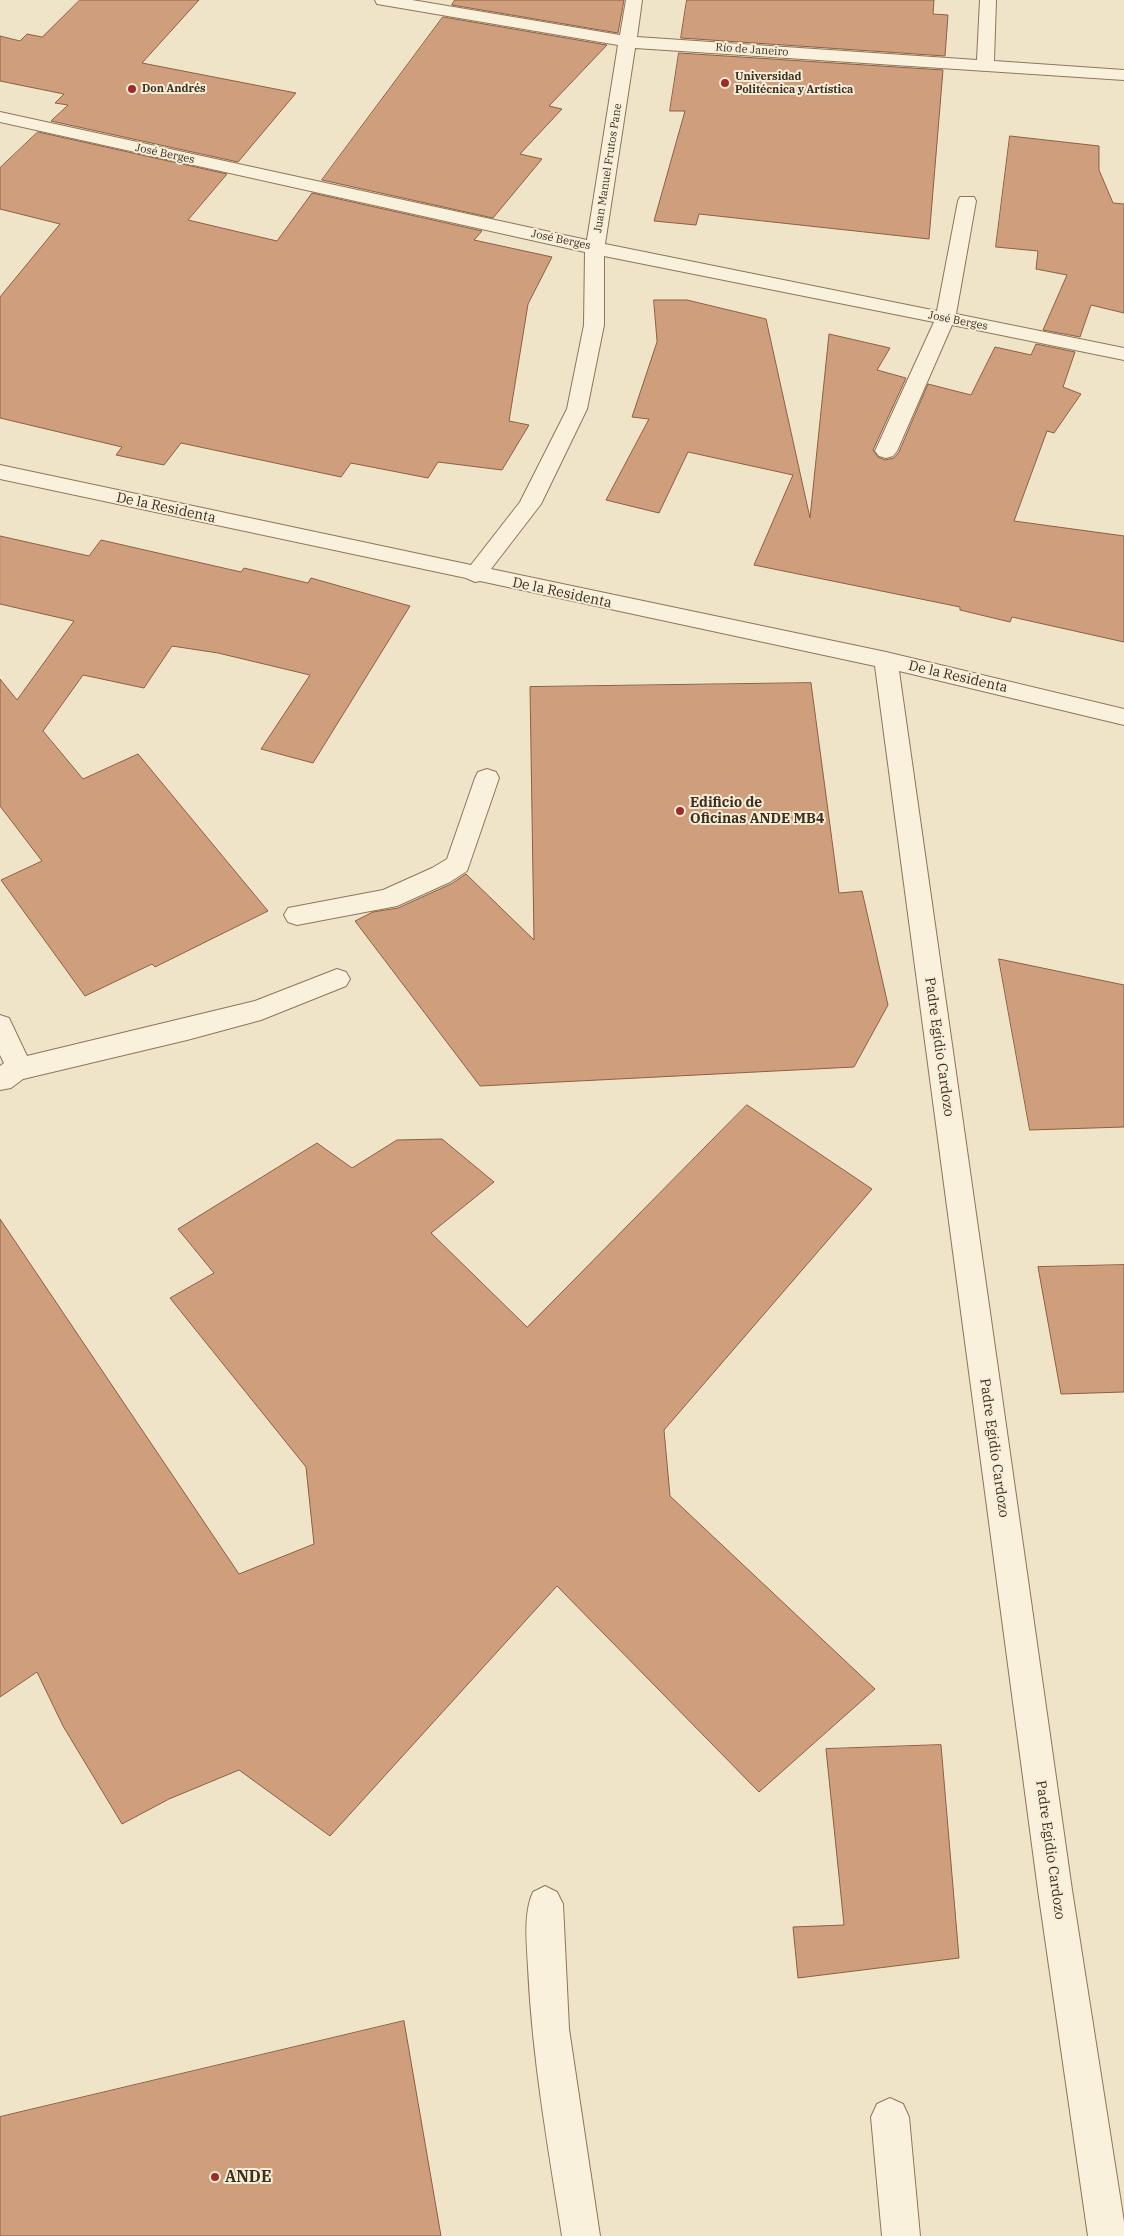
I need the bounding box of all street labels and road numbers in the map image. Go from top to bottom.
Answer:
street label: Río de Janeiro [715,41,789,59]
street label: Juan Manuel Frutos Pane [591,102,625,234]
street label: José Berges [134,141,196,167]
street label: José Berges [530,227,592,253]
street label: José Berges [927,309,989,333]
street label: De la Residenta [115,489,217,527]
street label: De la Residenta [511,574,613,612]
street label: De la Residenta [907,657,1009,697]
street label: Padre Egidio Cardozo [921,976,957,1118]
street label: Padre Egidio Cardozo [976,1377,1012,1519]
street label: Padre Egidio Cardozo [1032,1779,1068,1921]

